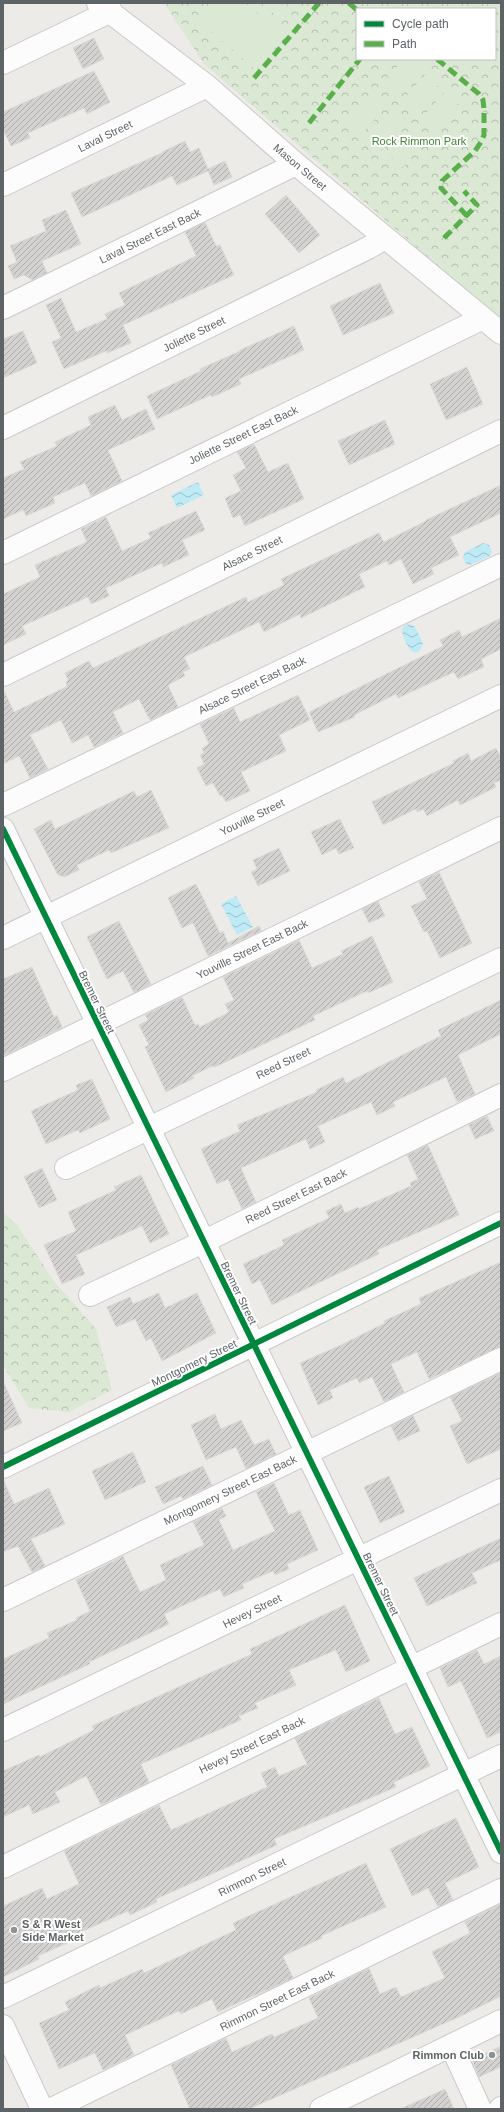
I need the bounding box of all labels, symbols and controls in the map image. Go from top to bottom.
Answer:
legend [356,8,496,60]
text: Cycle path [392,17,449,31]
text: Path [392,37,417,51]
street label: Laval Street [76,118,134,154]
park label: Rock Rimmon Park [372,135,467,147]
street label: Mason Street [271,141,329,193]
street label: Laval Street East Back [97,206,203,266]
street label: Joliette Street [161,314,227,354]
street label: Joliette Street East Back [187,403,300,467]
street label: Alsace Street [220,533,284,573]
street label: Alsace Street East Back [196,654,308,716]
street label: Youville Street [218,796,286,838]
street label: Youville Street East Back [194,917,310,981]
street label: Bremer Street [77,969,117,1035]
street label: Reed Street [254,1045,312,1081]
street label: Reed Street East Back [243,1166,349,1226]
street label: Bremer Street [219,1260,259,1326]
street label: Montgomery Street [149,1337,239,1389]
street label: Montgomery Street East Back [162,1452,299,1527]
street label: Bremer Street [361,1551,401,1617]
street label: Hevey Street [221,1592,283,1630]
street label: Hevey Street East Back [197,1714,307,1776]
street label: Rimmon Street [216,1856,288,1898]
place label: S & R West Side Market [22,1918,84,1943]
marker: S & R West Side Market [9,1925,19,1935]
street label: Rimmon Street East Back [218,1967,337,2033]
place label: Rimmon Club [413,2049,484,2061]
marker: Rimmon Club [487,2050,497,2060]

